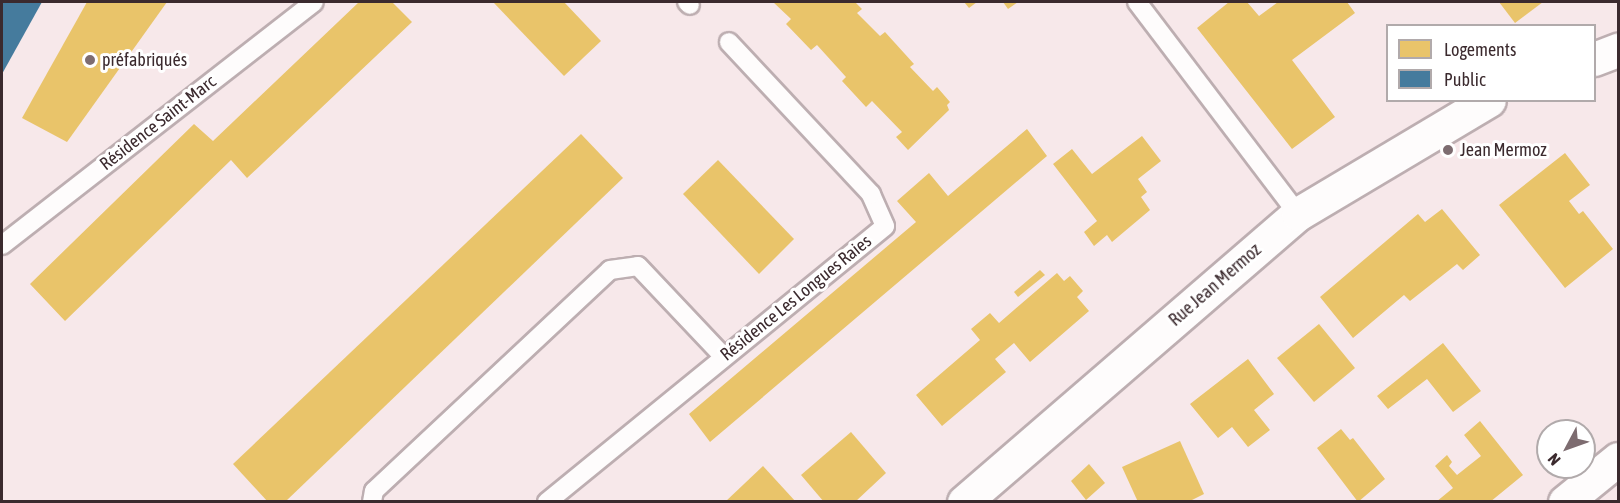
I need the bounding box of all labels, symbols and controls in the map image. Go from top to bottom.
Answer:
legend [1386,24,1596,102]
text: Logements [1444,39,1516,60]
place label: préfabriqués [102,49,187,71]
marker: préfabriqués [83,53,97,67]
text: Public [1444,69,1486,90]
street label: Résidence Saint-Marc [96,71,220,175]
place label: Jean Mermoz [1460,139,1547,161]
marker: Jean Mermoz [1441,143,1455,157]
street label: Résidence Les Longues Raies [716,230,876,366]
street label: Rue Jean Mermoz [1164,239,1266,331]
north arrow [1536,419,1596,479]
text: N [1544,450,1564,469]

